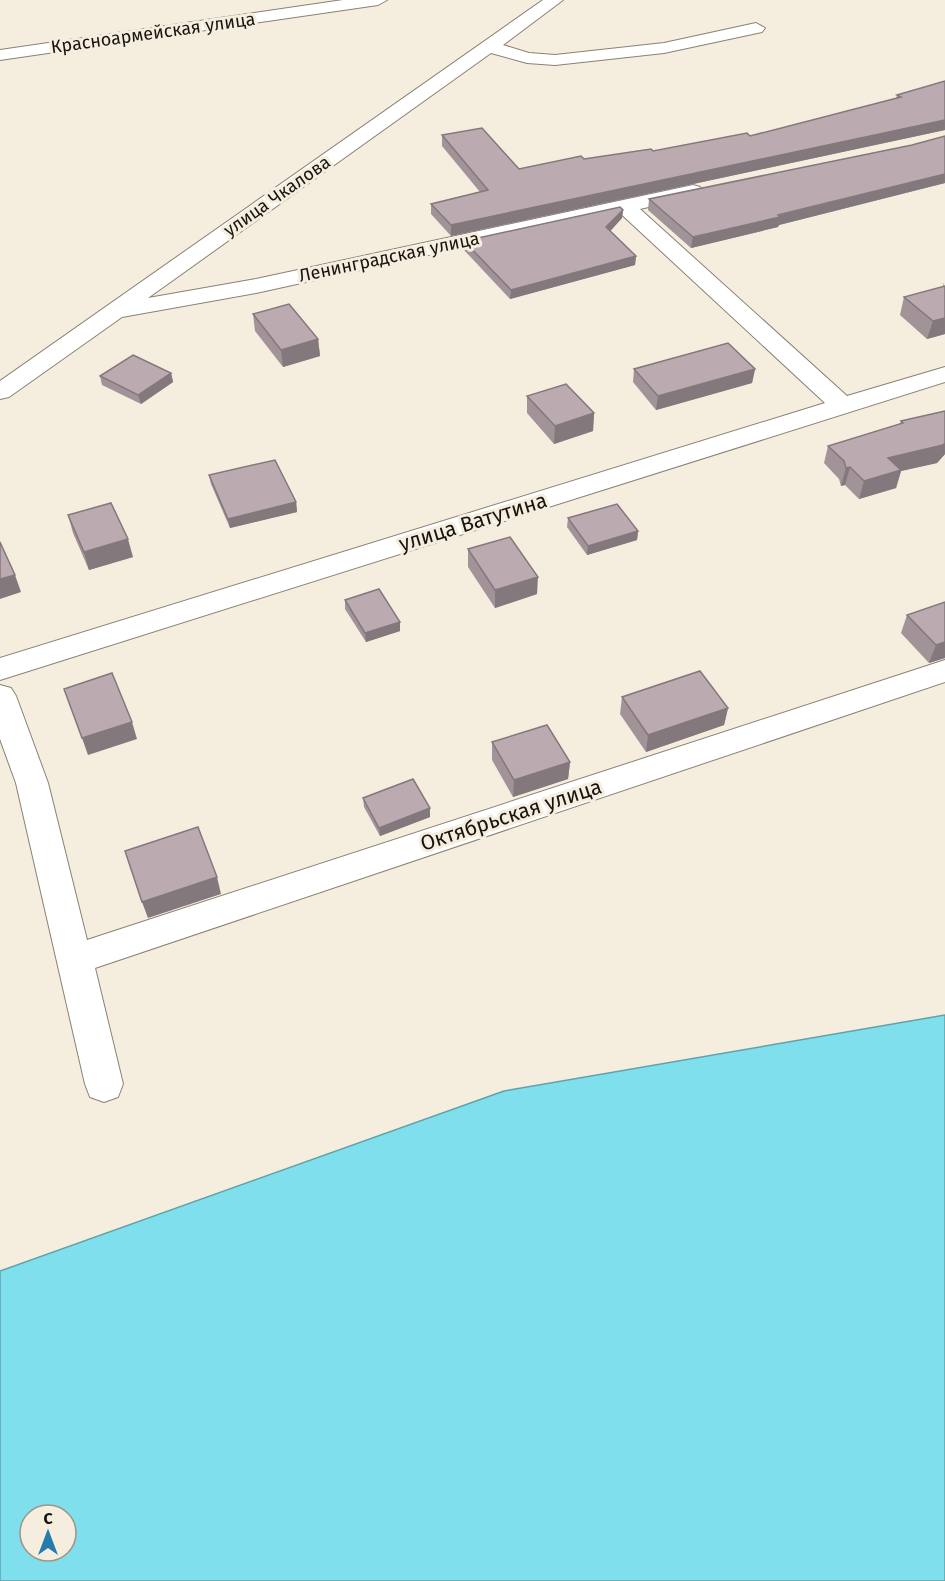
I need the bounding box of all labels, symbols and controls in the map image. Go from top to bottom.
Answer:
street label: Красноармейская улица [49,8,257,58]
street label: улица Чкалова [219,151,335,241]
street label: Ленинградская улица [297,227,481,287]
street label: улица Ватутина [396,487,550,557]
street label: Октябрьская улица [417,773,605,857]
north arrow [18,1503,78,1563]
text: С [43,1509,53,1528]

